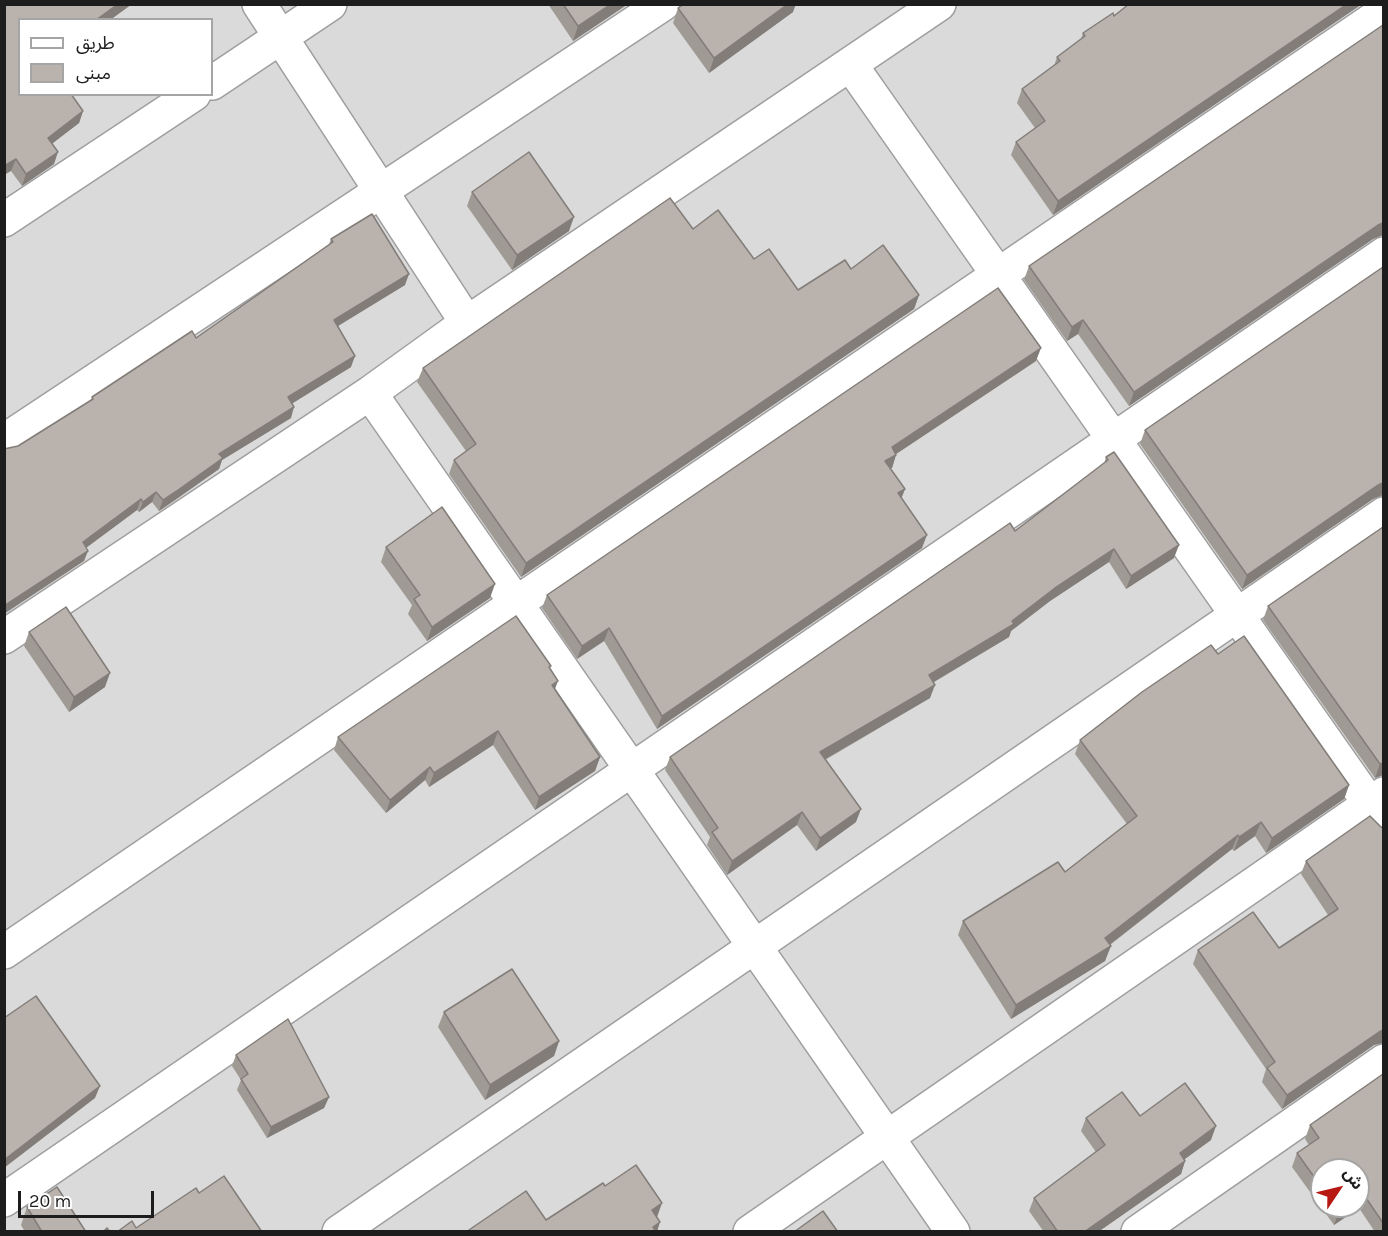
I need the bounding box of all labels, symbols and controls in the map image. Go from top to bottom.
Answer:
legend [18,18,213,96]
text: طريق [76,32,115,54]
text: مبنى [76,62,111,84]
north arrow [1310,1158,1370,1218]
text: ش [1339,1164,1368,1193]
scale bar [21,1179,158,1217]
text: 20 m [29,1190,71,1212]

